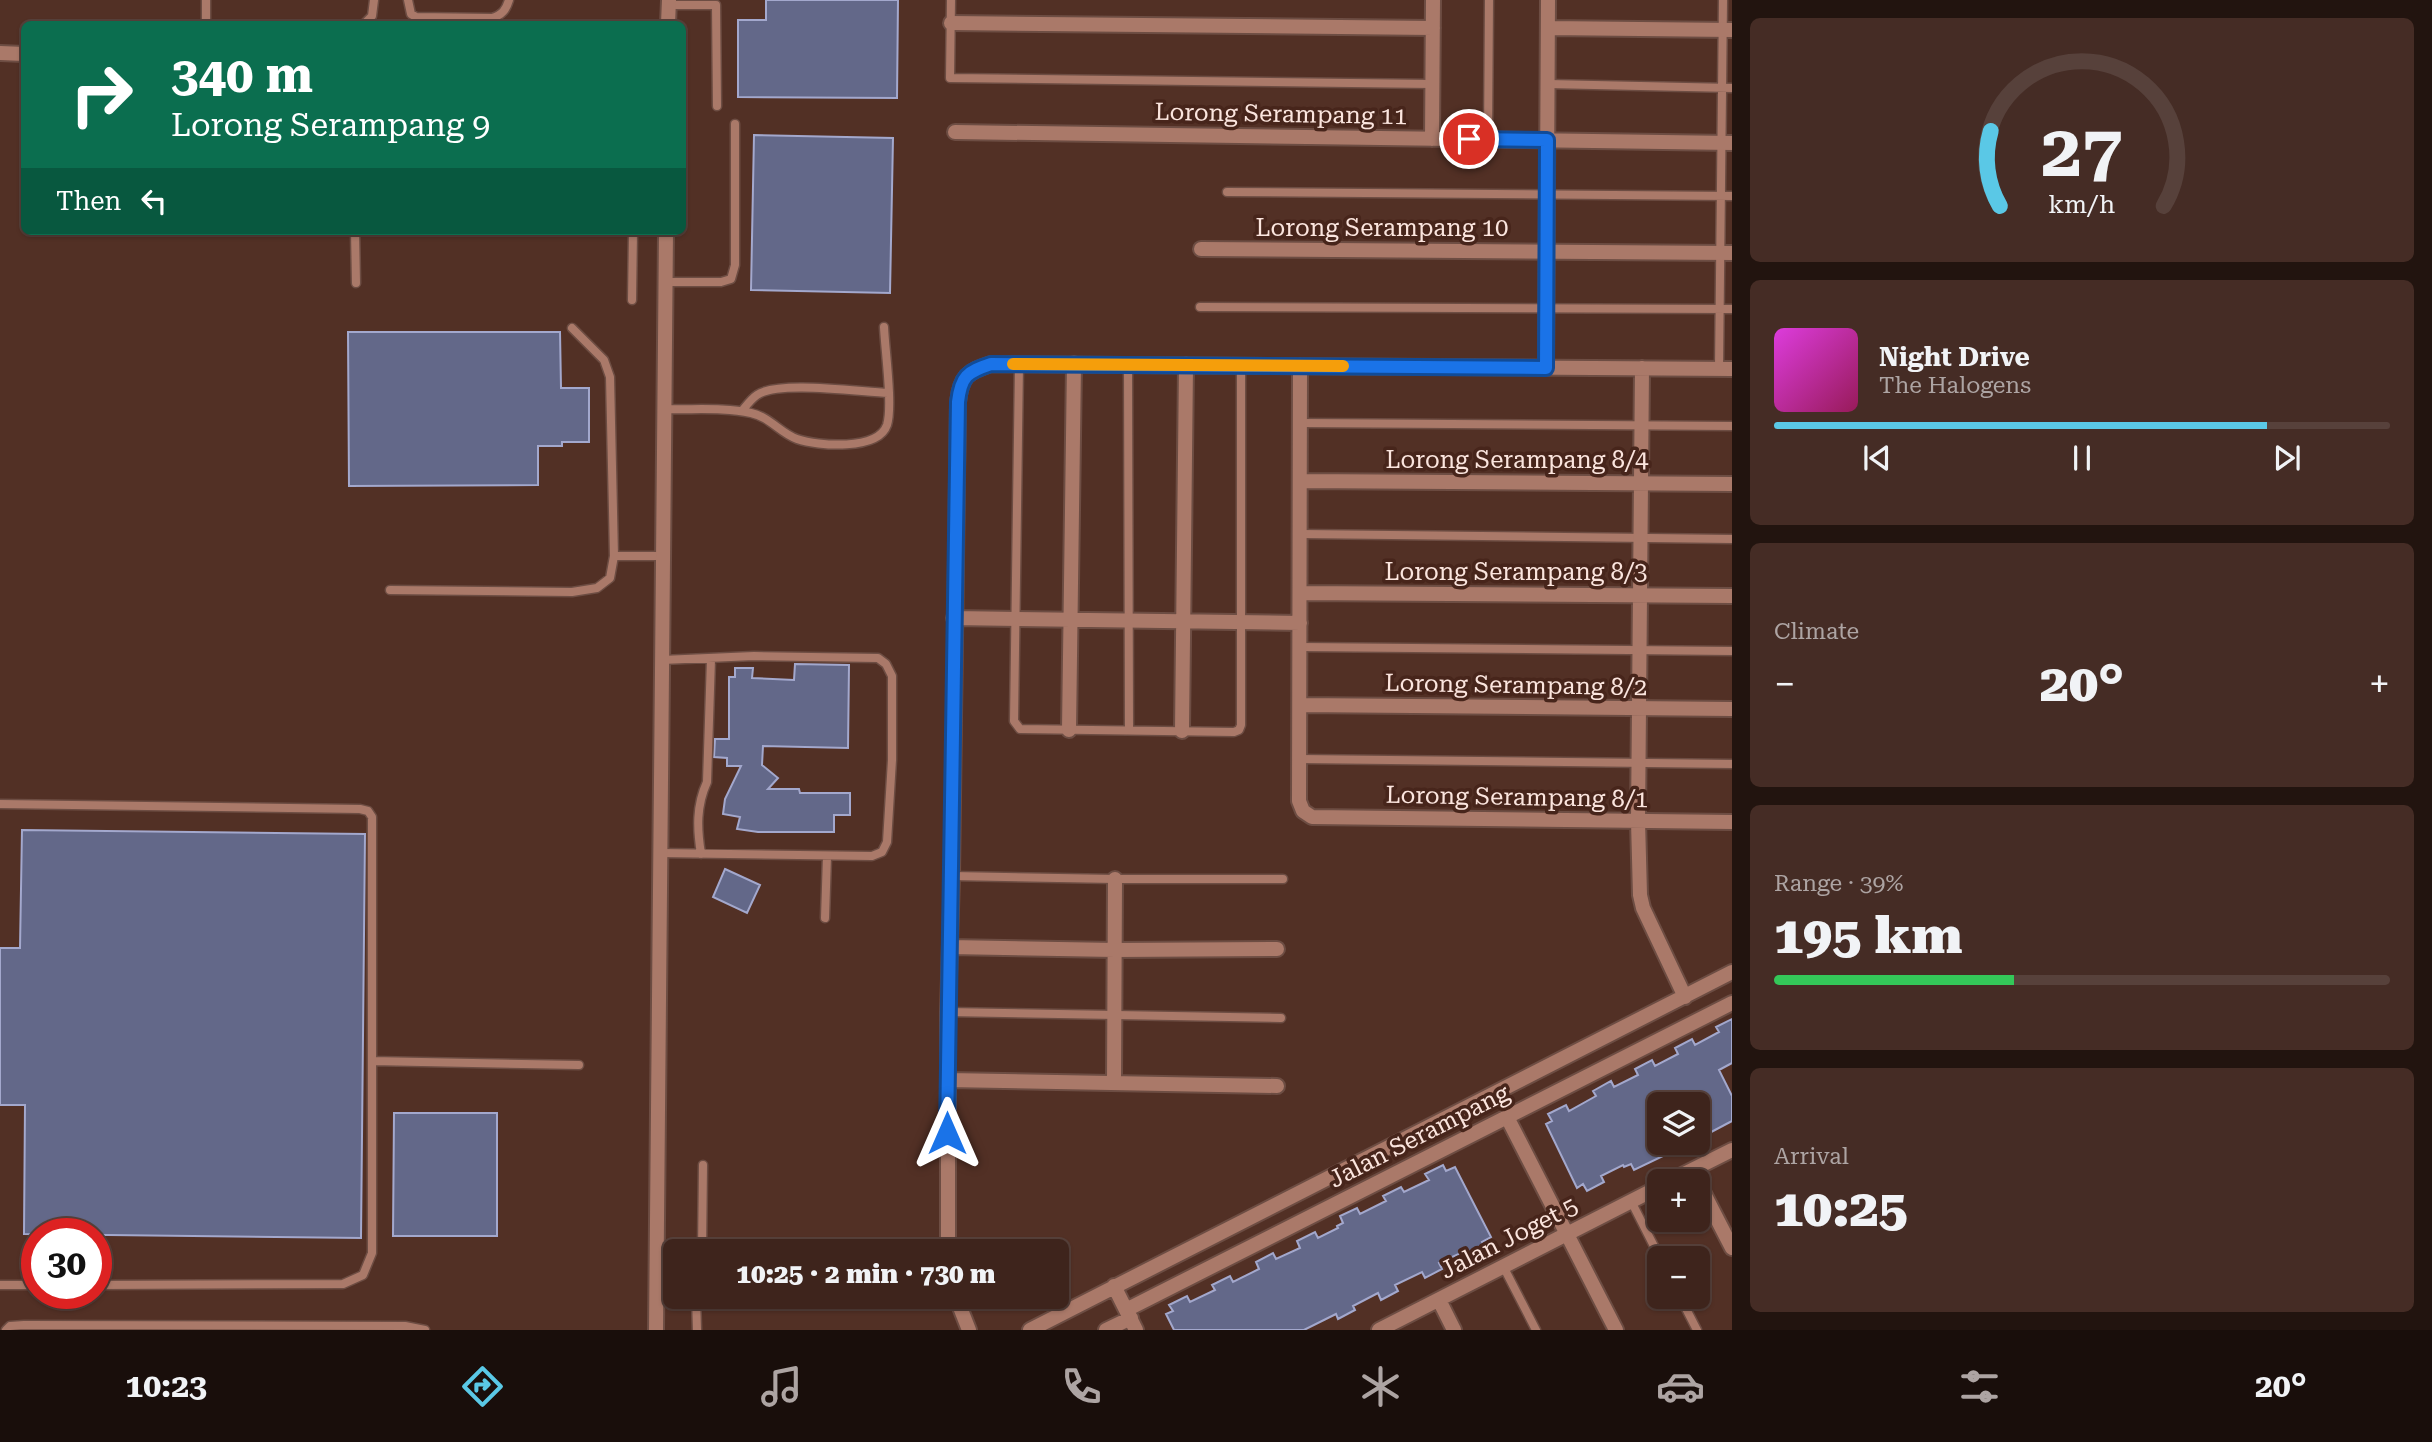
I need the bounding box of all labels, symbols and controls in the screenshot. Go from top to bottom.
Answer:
text: 340 m [171,47,313,104]
icon: right [56,49,147,140]
street label: Lorong Serampang 11 [1154,98,1408,130]
text: Lorong Serampang 9 [171,106,490,144]
pin [1439,109,1499,169]
text: 27 [2041,110,2123,195]
icon: arrive [1450,120,1488,158]
icon: left [135,182,173,220]
text: Then [56,186,121,216]
text: km/h [2049,190,2115,219]
street label: Lorong Serampang 10 [1256,214,1508,242]
text: Night Drive [1879,342,2030,372]
text: The Halogens [1879,372,2031,399]
icon: previous [1858,439,1896,477]
icon: pause [2063,439,2101,477]
icon: next [2268,439,2306,477]
street label: Lorong Serampang 8/4 [1386,446,1649,474]
street label: Lorong Serampang 8/3 [1385,558,1647,586]
text: Climate [1774,618,1859,645]
text: 20° [2040,653,2124,714]
text: − [1774,662,1795,706]
text: + [2369,662,2390,706]
street label: Lorong Serampang 8/2 [1384,669,1648,701]
street label: Lorong Serampang 8/1 [1385,781,1649,813]
text: Range · 39% [1774,870,1903,897]
text: 195 km [1774,905,1962,966]
street label: Jalan Serampang [1324,1078,1514,1194]
map controls [1647,1092,1710,1309]
button: layers [1647,1092,1710,1155]
position arrow [910,1096,984,1170]
text: Arrival [1774,1143,1849,1170]
button: + [1647,1169,1710,1232]
text: 10:25 [1774,1178,1908,1239]
street label: Jalan Joget 5 [1436,1191,1582,1285]
speed limit sign: 30 [21,1218,112,1309]
button: − [1647,1246,1710,1309]
text: 10:25 · 2 min · 730 m [736,1259,996,1289]
icon: directions [458,1362,507,1411]
icon: music [757,1362,806,1411]
icon: phone [1057,1362,1106,1411]
icon: climate [1356,1362,1405,1411]
icon: car [1656,1362,1705,1411]
icon: filters [1955,1362,2004,1411]
text: 10:23 [125,1367,207,1405]
text: 20° [2255,1367,2307,1405]

